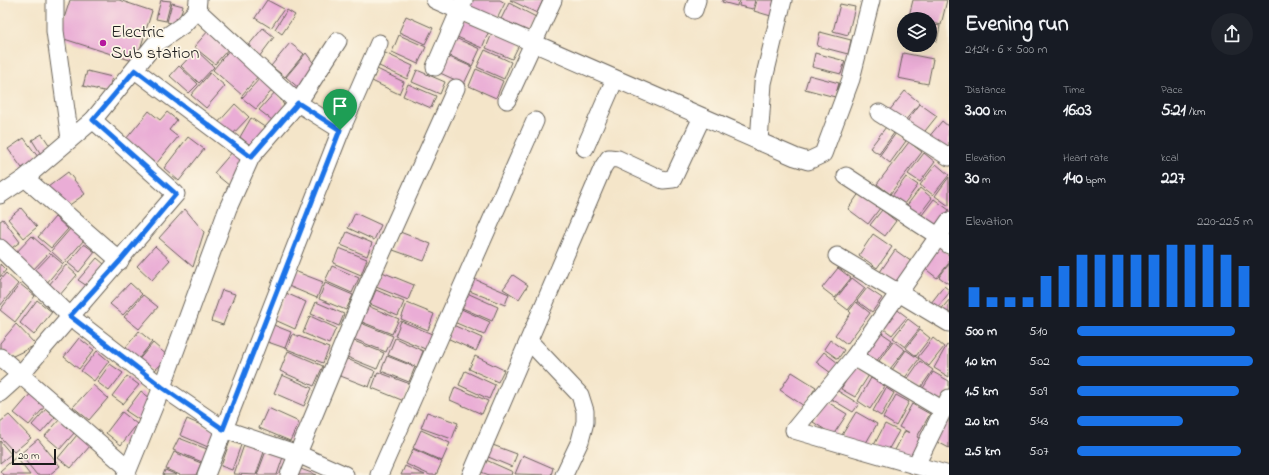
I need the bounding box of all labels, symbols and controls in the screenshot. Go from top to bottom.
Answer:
text: Evening run [965,9,1069,41]
map controls [897,12,937,52]
button: layers [897,12,937,52]
button: share [1211,13,1253,55]
place label: Electric Sub station [111,20,199,67]
marker: Electric Sub station [98,38,108,48]
text: 21:24 · 6 × 500 m [965,40,1048,59]
text: Distance [965,82,1006,98]
text: Time [1063,82,1085,98]
text: Pace [1161,82,1182,98]
pin [323,89,357,130]
icon: arrive [329,95,351,117]
text: 3.00 [965,98,990,123]
text: 16:03 [1063,98,1092,123]
text: 5:21 [1161,98,1186,123]
text: km [990,104,1006,120]
text: /km [1186,104,1206,120]
text: Elevation [965,150,1005,166]
text: Heart rate [1063,150,1108,166]
text: kcal [1161,150,1179,166]
text: 30 [965,166,979,191]
text: 140 [1063,166,1083,191]
text: 227 [1161,166,1185,191]
text: m [979,172,991,188]
text: bpm [1083,172,1106,188]
text: Elevation [965,212,1013,231]
text: 220–225 m [1197,212,1253,231]
text: 500 m [965,322,997,341]
text: 5:10 [1029,322,1047,341]
text: 1.0 km [965,352,996,371]
text: 5:02 [1029,352,1050,371]
text: 1.5 km [965,382,998,401]
text: 5:09 [1029,382,1047,401]
text: 2.0 km [965,412,999,431]
text: 5:43 [1029,412,1048,431]
text: 2.5 km [965,442,1001,461]
text: 5:07 [1029,442,1049,461]
scale bar [12,447,56,466]
text: 20 m [18,448,40,464]

